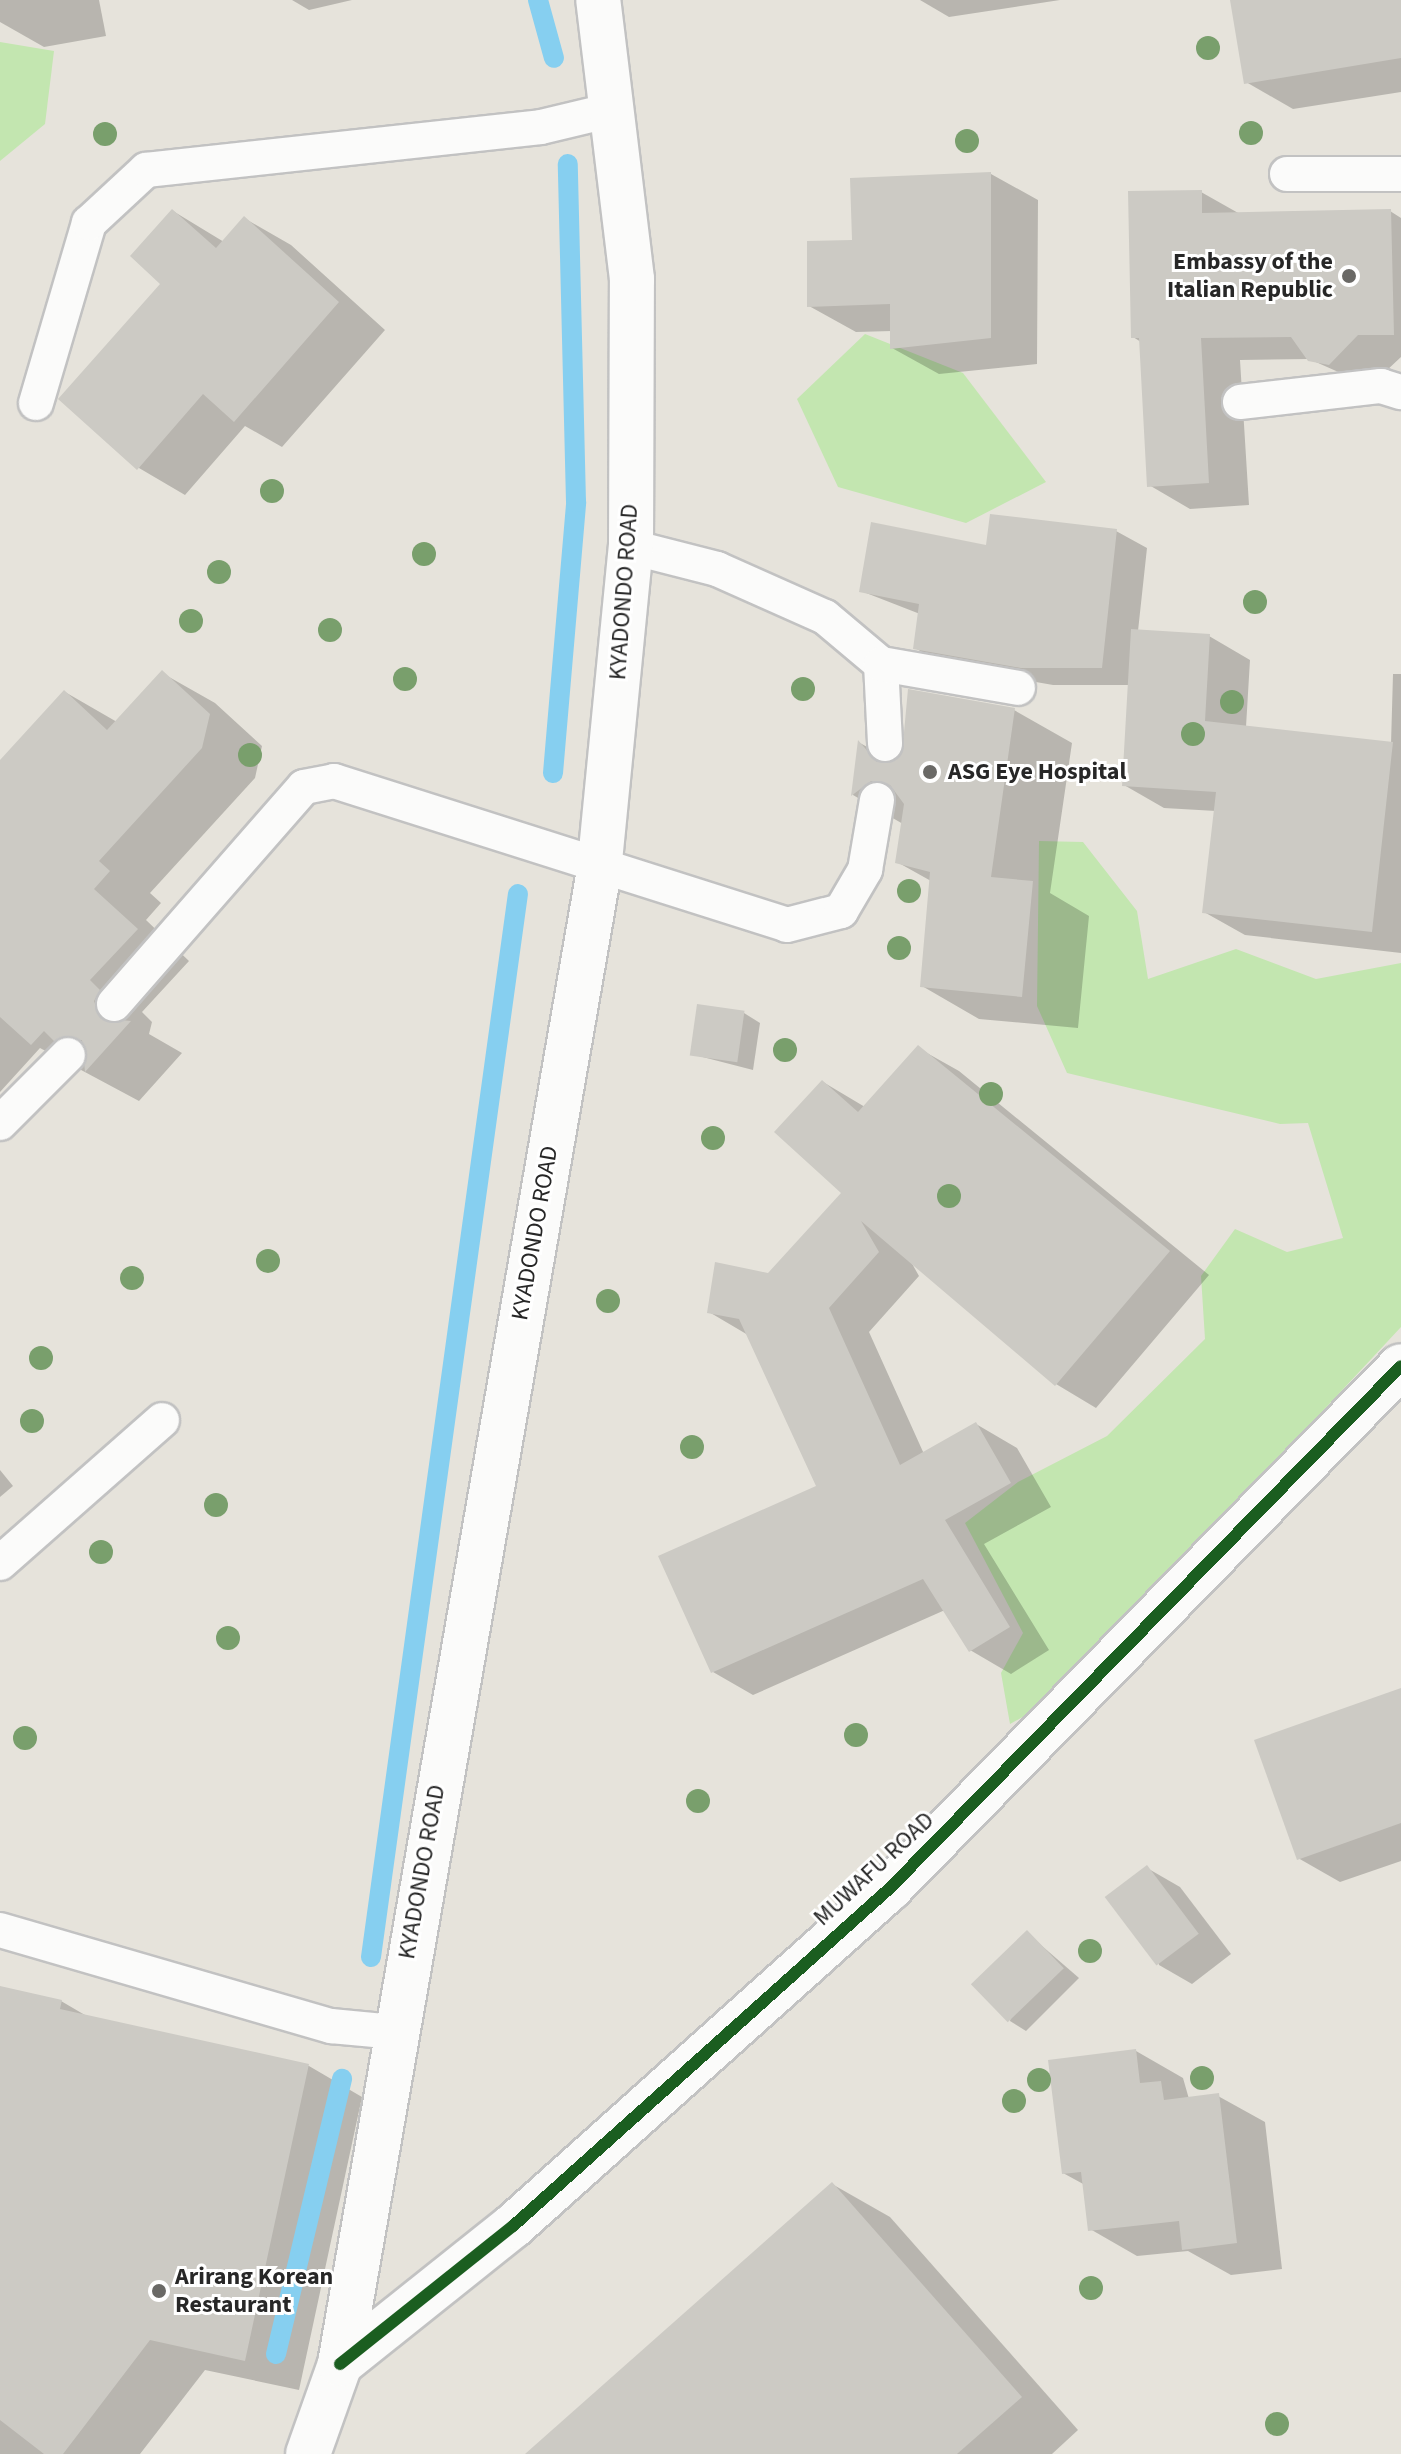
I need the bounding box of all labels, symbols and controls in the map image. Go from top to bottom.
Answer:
place label: Embassy of the Italian Republic [1167,248,1333,304]
marker: Embassy of the Italian Republic [1340,267,1358,285]
street label: KYADONDO ROAD [603,503,645,681]
place label: ASG Eye Hospital [948,758,1126,786]
marker: ASG Eye Hospital [919,761,941,783]
street label: KYADONDO ROAD [505,1144,565,1322]
street label: KYADONDO ROAD [392,1783,452,1961]
street label: MUWAFU ROAD [808,1806,940,1932]
place label: Arirang Korean Restaurant [175,2263,333,2319]
marker: Arirang Korean Restaurant [150,2282,168,2300]

